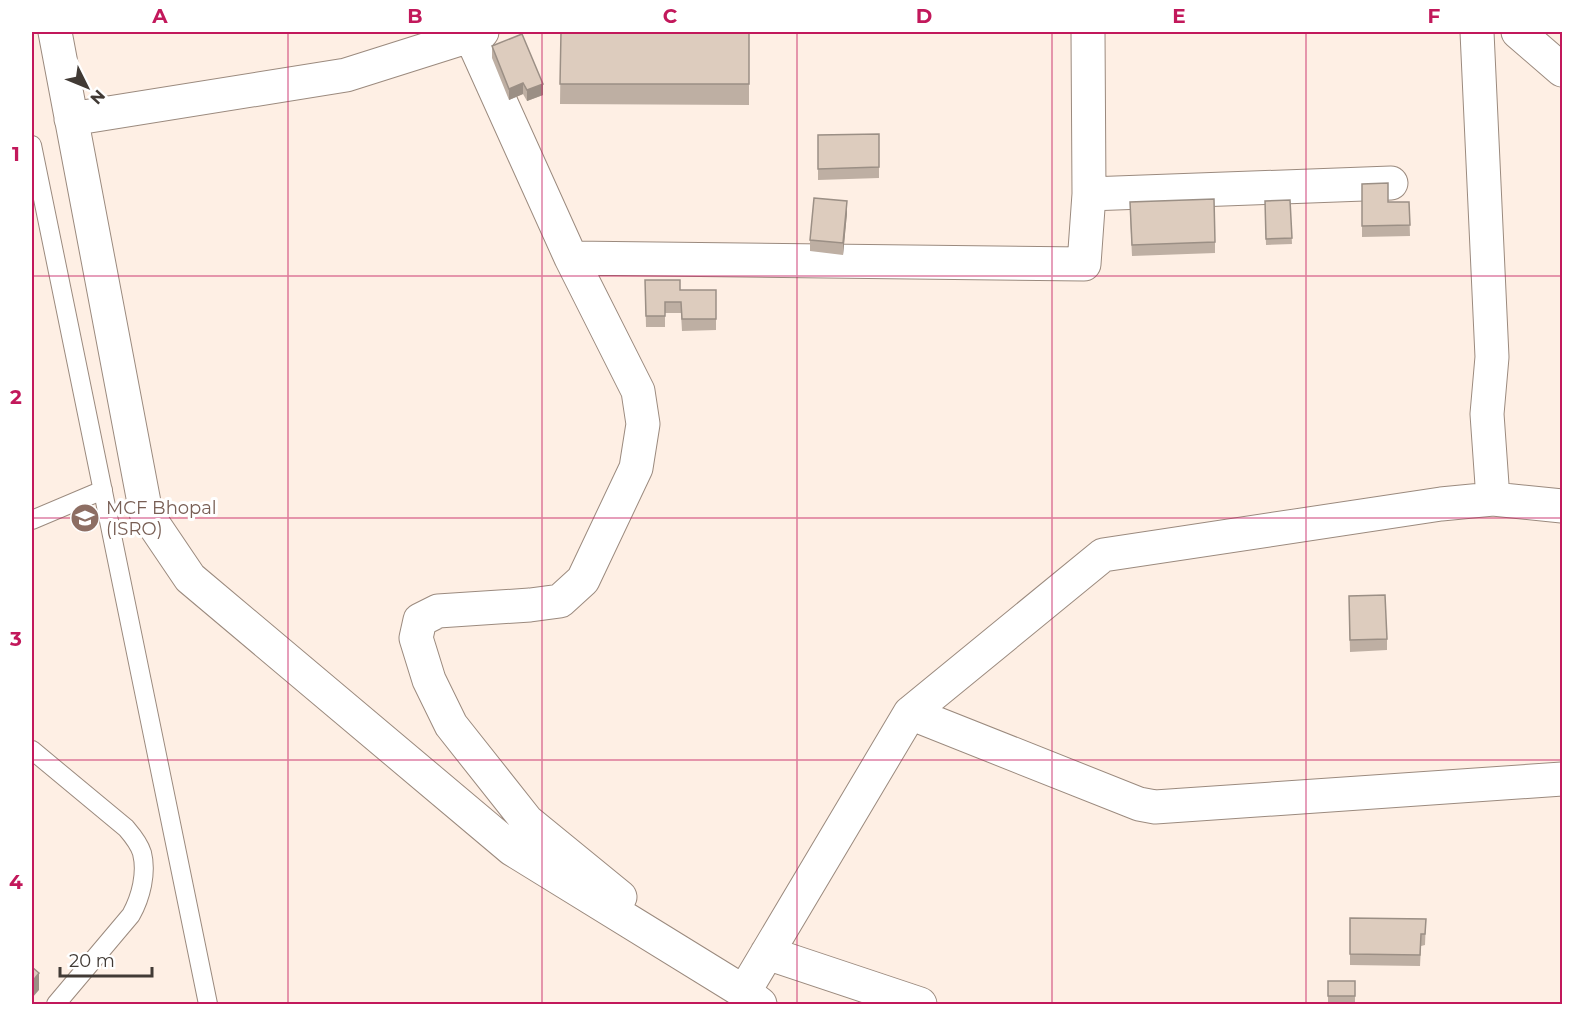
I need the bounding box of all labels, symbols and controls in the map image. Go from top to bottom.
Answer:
text: A [151,4,168,28]
text: B [407,4,423,28]
text: C [663,4,678,28]
text: D [916,4,932,28]
text: E [1172,4,1186,28]
text: F [1428,4,1441,28]
north arrow [57,57,117,117]
text: N [86,86,109,108]
text: 1 [12,142,20,166]
text: 2 [10,385,22,409]
place label: MCF Bhopal (ISRO) [106,497,217,540]
school or university icon: MCF Bhopal (ISRO) [69,502,101,534]
text: 3 [9,627,22,651]
text: 4 [9,870,23,894]
scale bar [60,940,152,978]
text: 20 m [69,950,115,972]

